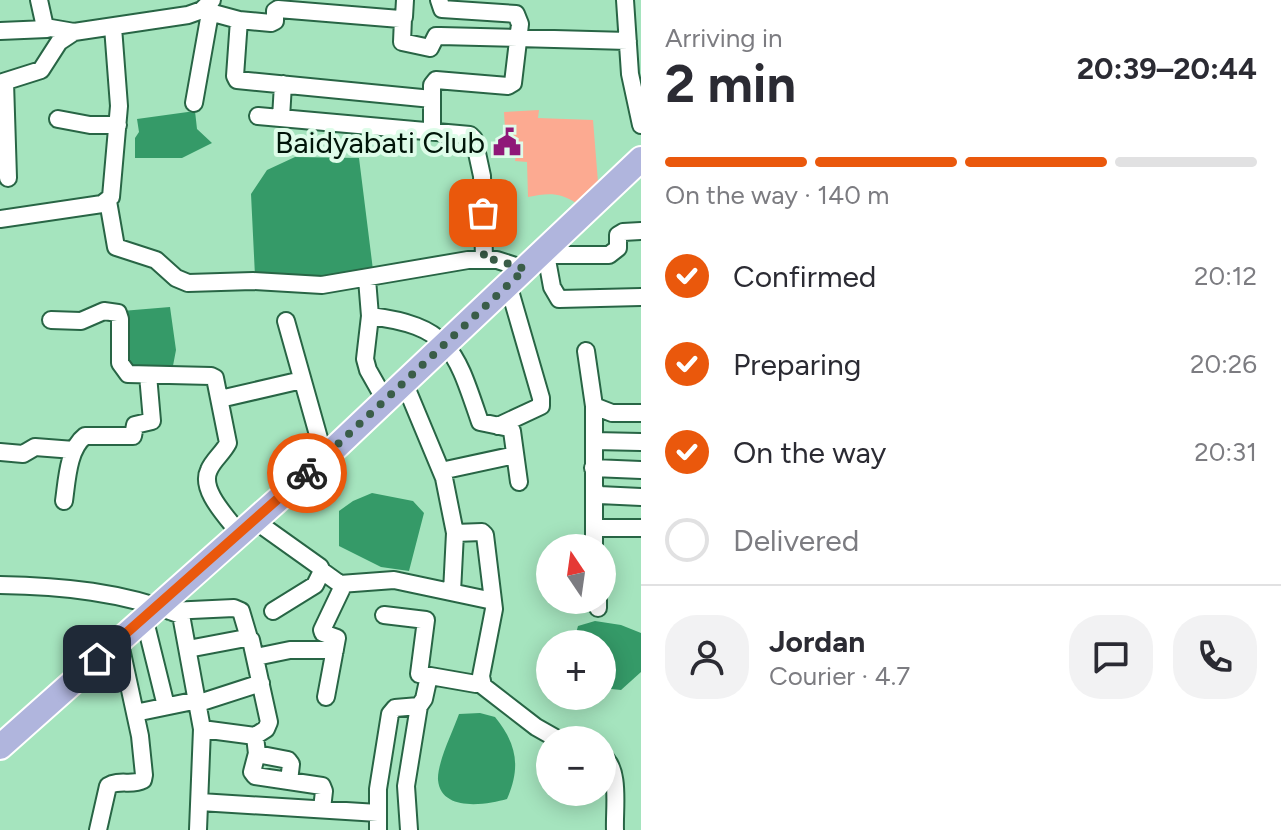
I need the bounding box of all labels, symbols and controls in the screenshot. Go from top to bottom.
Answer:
text: Arriving in [665,22,783,54]
text: 20:39–20:44 [1077,50,1257,87]
text: 2 min [665,53,796,115]
place label: Baidyabati Club [275,124,485,161]
public building icon: Baidyabati Club [492,127,522,157]
pin [449,179,517,247]
text: On the way · 140 m [665,179,889,211]
icon: bag [461,191,505,235]
icon: check [665,254,709,298]
text: Confirmed [733,258,876,295]
text: 20:12 [1194,260,1257,292]
icon: check [665,342,709,386]
text: Preparing [733,346,861,383]
text: 20:26 [1190,348,1257,380]
icon: check [665,430,709,474]
courier [267,433,347,513]
text: On the way [733,434,886,471]
text: 20:31 [1194,436,1257,468]
icon: bike [285,451,329,495]
text: Delivered [733,522,859,559]
north arrow [536,534,616,614]
map controls [536,534,616,806]
button: person [665,615,749,699]
button: chat [1069,615,1153,699]
button: phone [1173,615,1257,699]
text: Jordan [769,623,865,660]
pin [63,625,131,693]
button: + [536,630,616,710]
icon: home [75,637,119,681]
text: Courier · 4.7 [769,660,910,692]
button: − [536,726,616,806]

